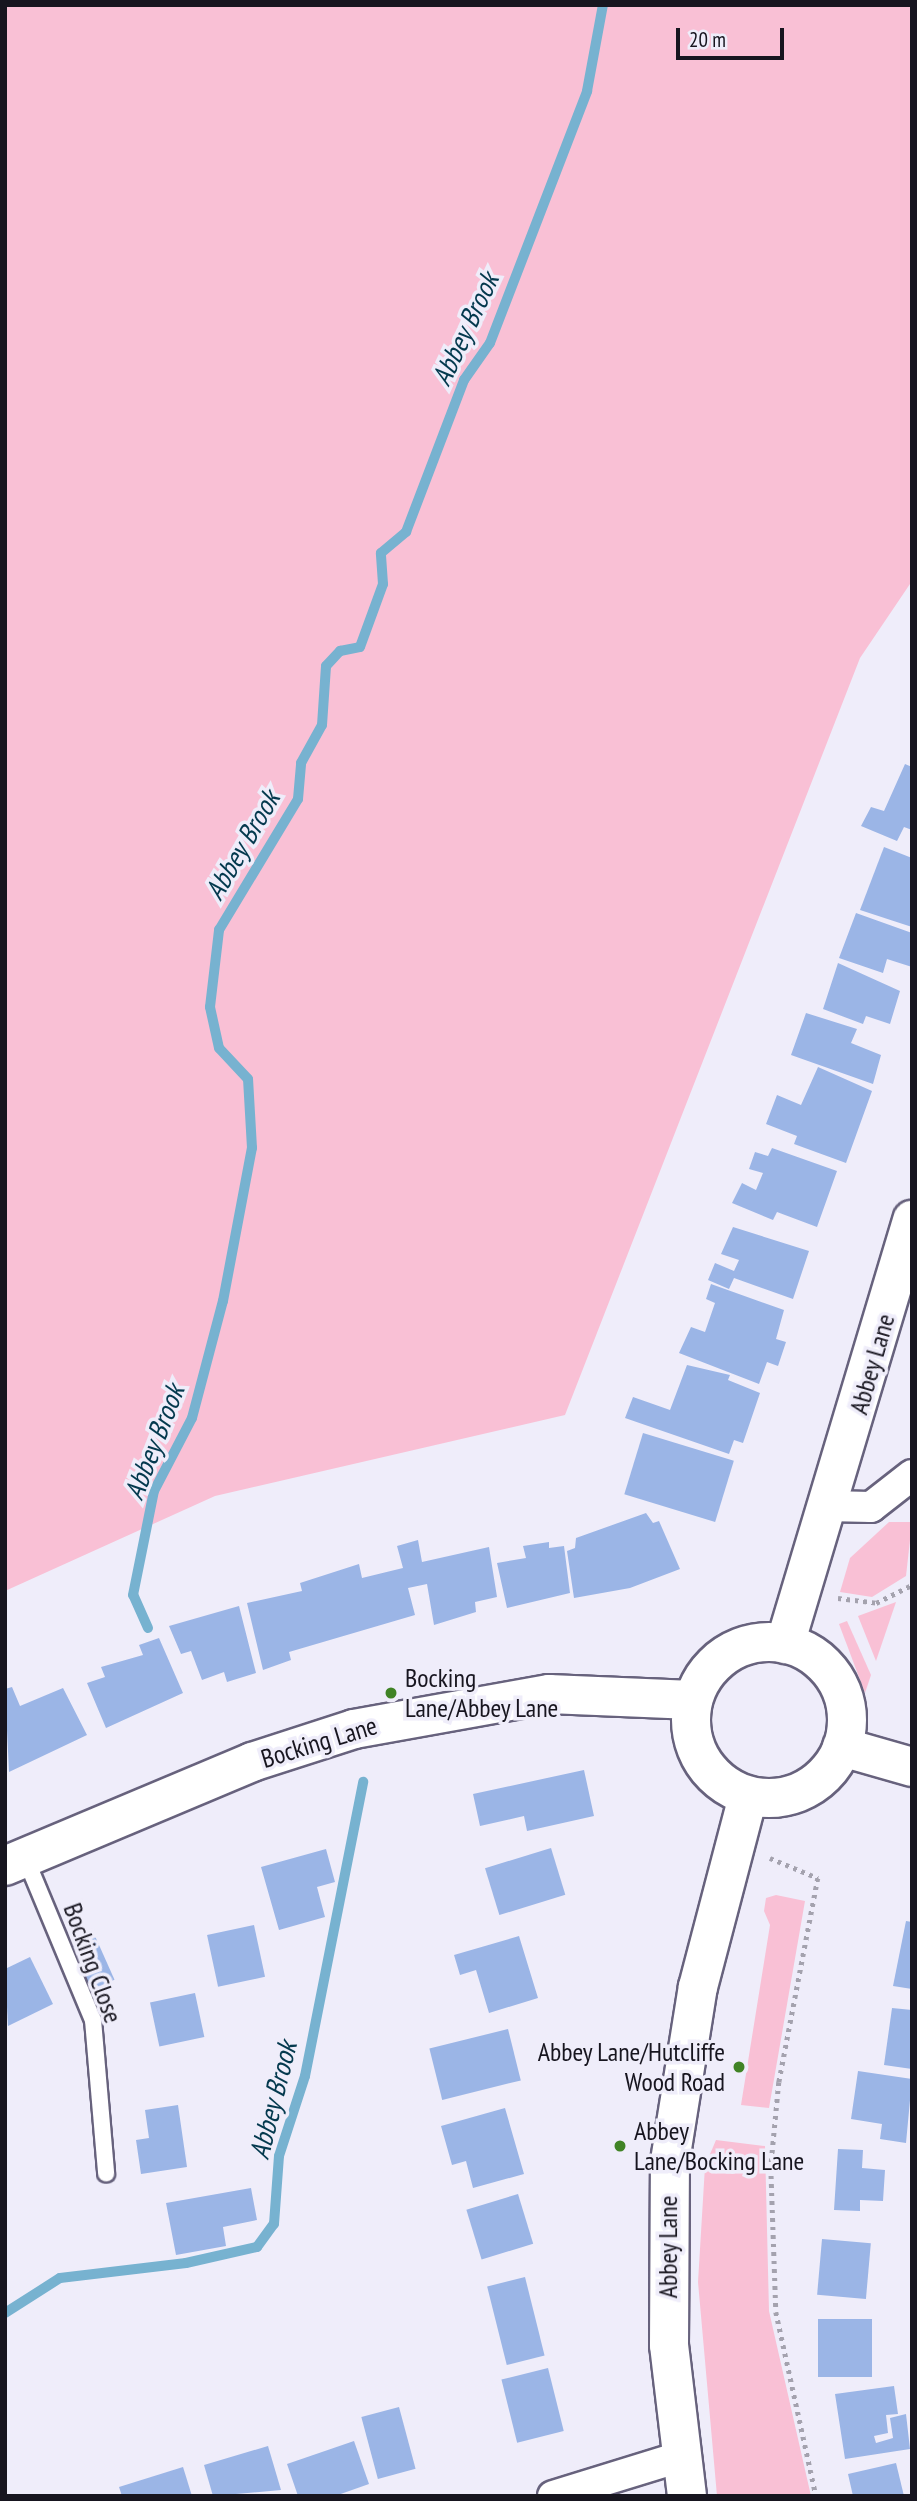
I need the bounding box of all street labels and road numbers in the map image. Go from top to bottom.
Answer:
street label: Abbey Lane [843,1310,901,1418]
street label: Bocking Lane [257,1710,381,1774]
street label: Bocking Close [57,1899,129,2027]
street label: Abbey Lane [652,2195,684,2299]

